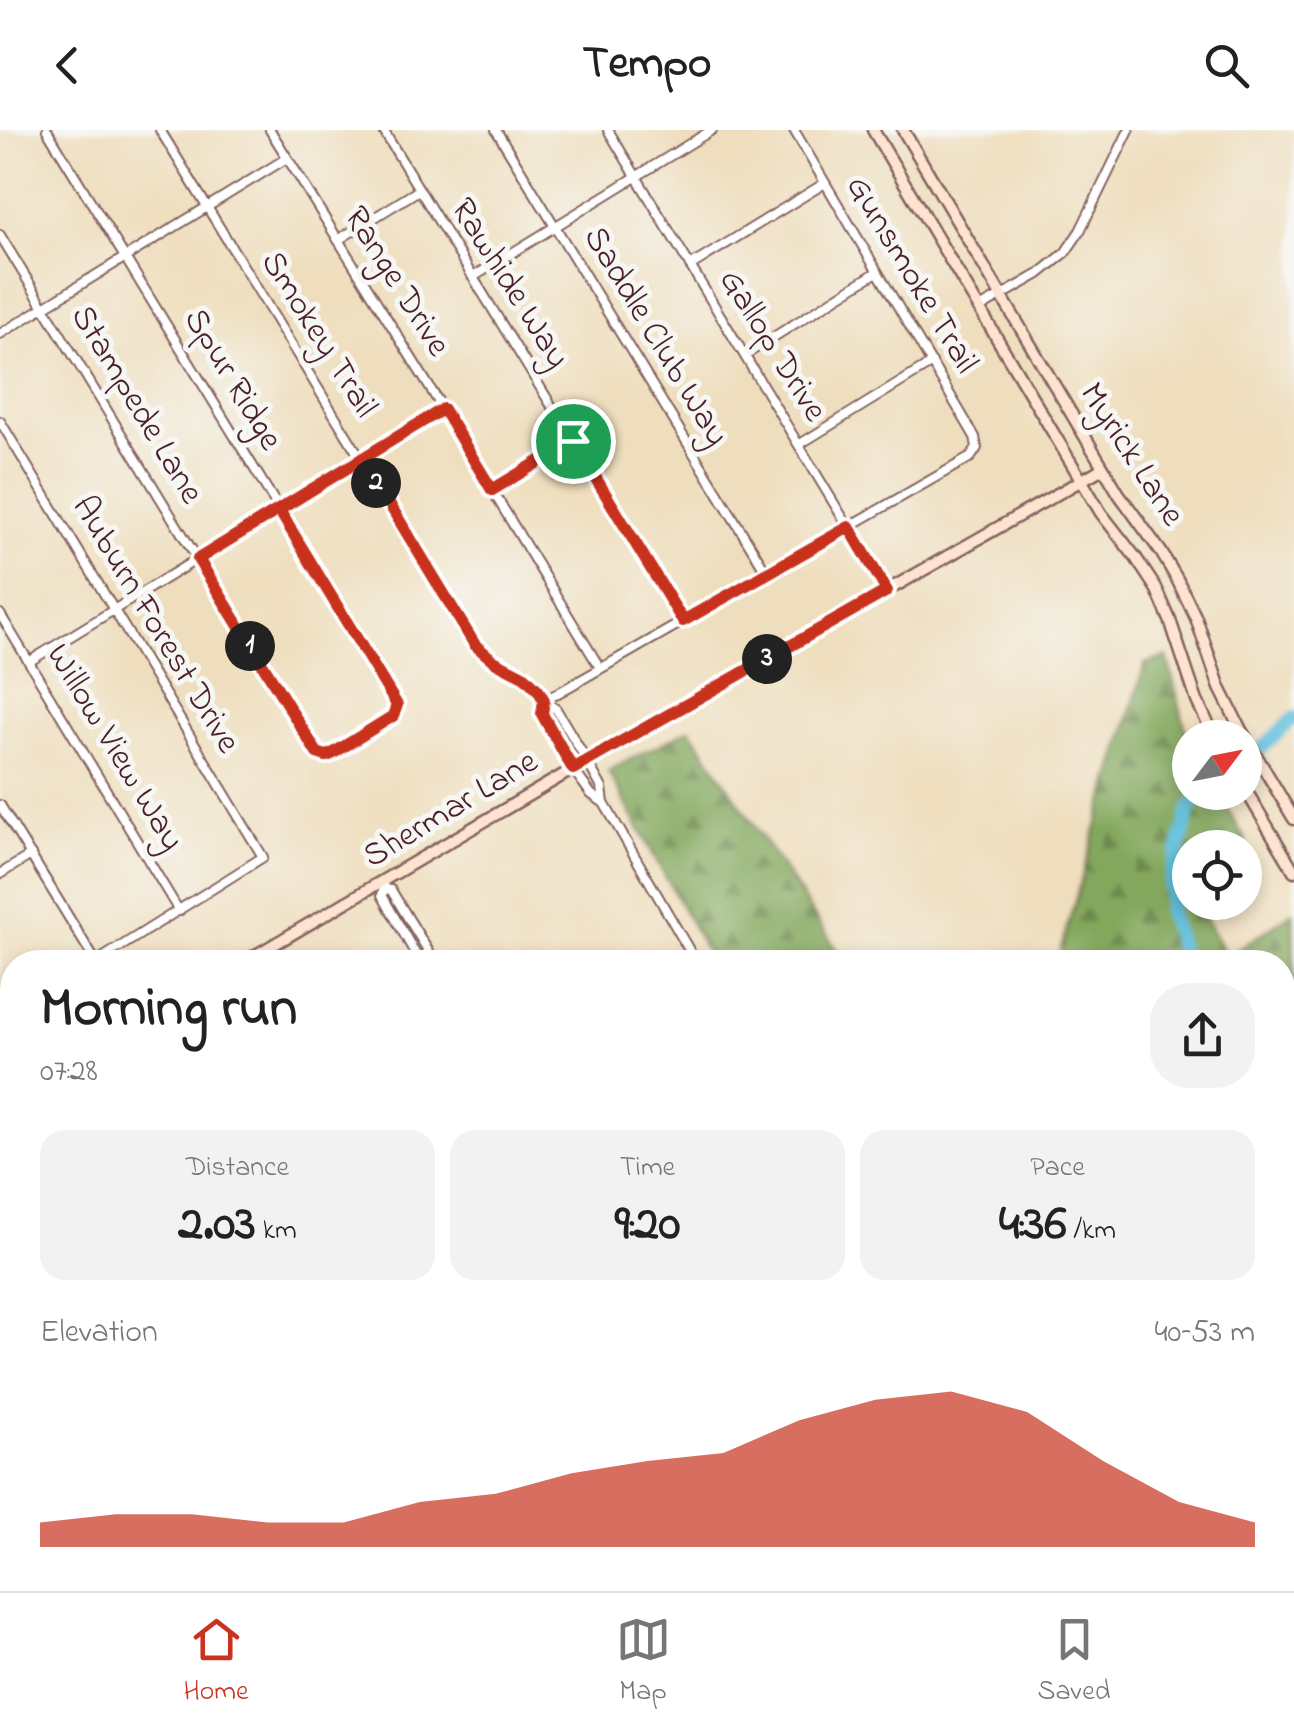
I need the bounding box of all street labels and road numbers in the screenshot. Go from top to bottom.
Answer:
street label: Gunsmoke Trail [832,166,990,384]
street label: Rawhide Way [436,189,582,379]
street label: Range Drive [330,197,463,367]
street label: Saddle Club Way [569,217,741,457]
street label: Smokey Trail [247,242,389,428]
street label: Gallop Drive [705,260,839,433]
street label: Stampede Lane [56,296,216,514]
street label: Spur Ridge [170,299,295,461]
street label: Myrick Lane [1065,373,1197,537]
street label: Auburn Forest Drive [58,487,252,764]
street label: Willow View Way [32,634,196,862]
street label: Shermar Lane [354,737,548,882]

